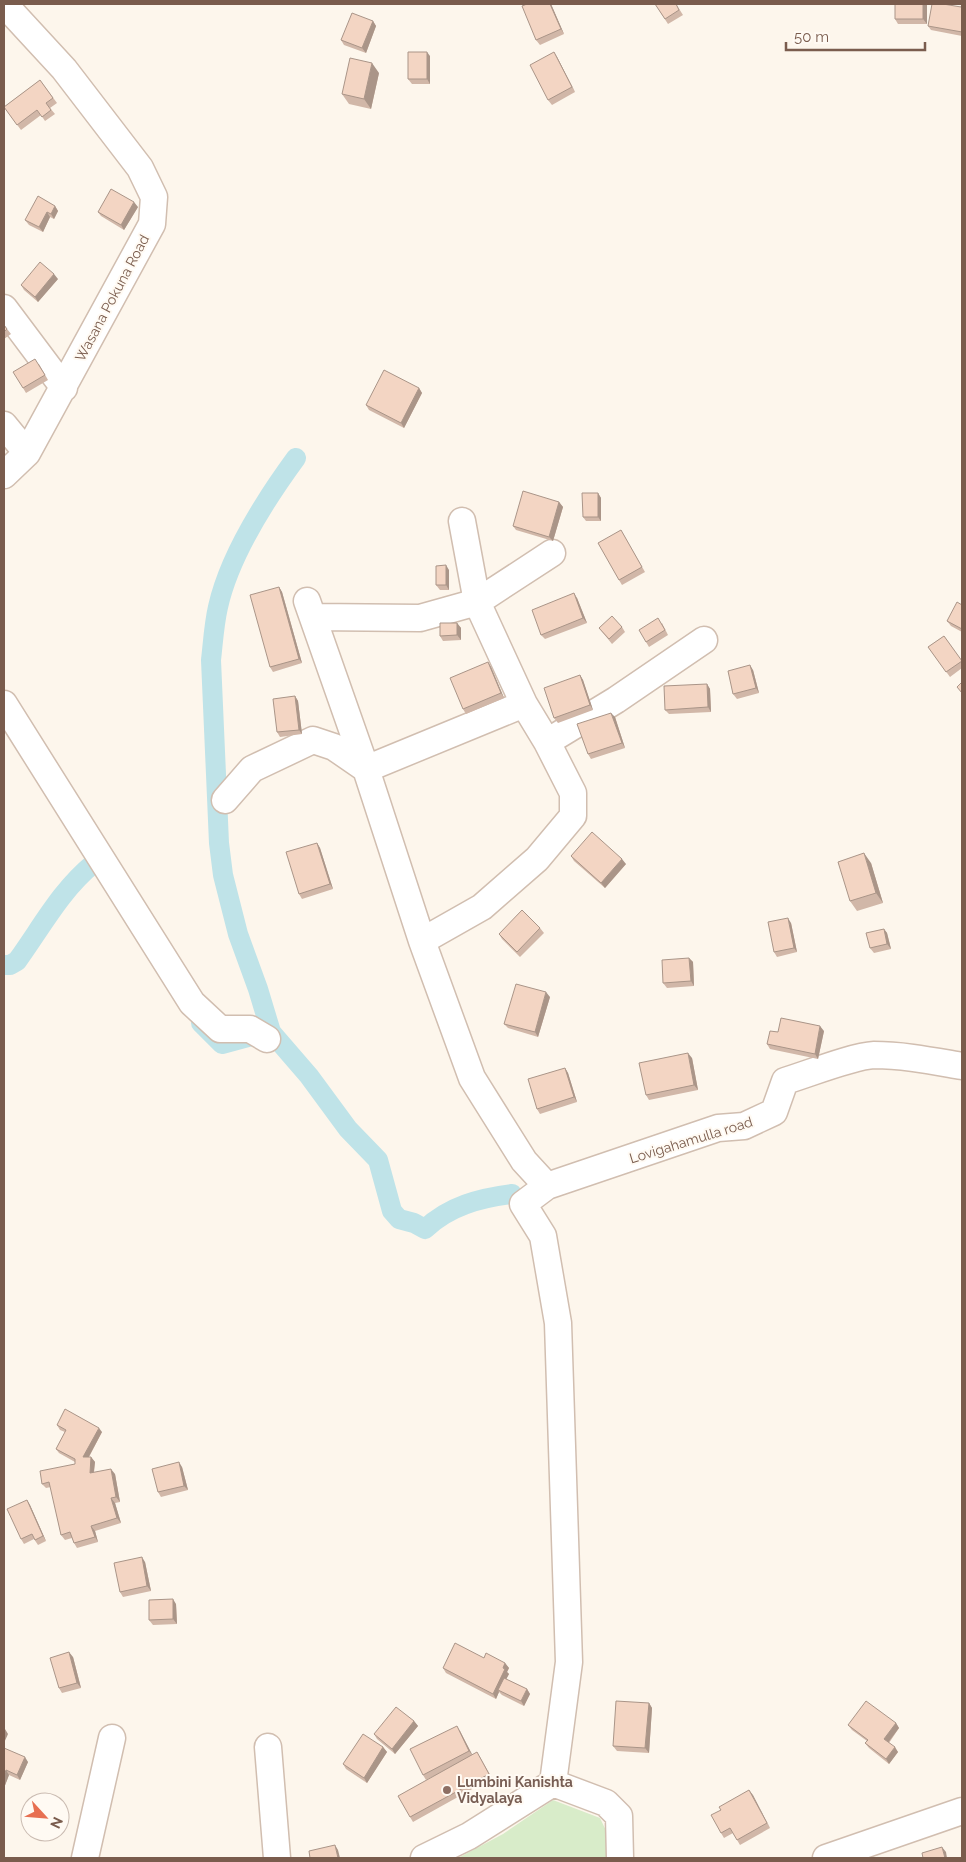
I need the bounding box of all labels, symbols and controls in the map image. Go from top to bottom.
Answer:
scale bar [786,20,925,52]
text: 50 m [794,28,829,46]
street label: Wasana Pokuna Road [72,232,152,364]
street label: Lovigahamulla road [627,1114,755,1166]
place label: Lumbini Kanishta Vidyalaya [457,1774,573,1806]
marker: Lumbini Kanishta Vidyalaya [441,1784,453,1796]
north arrow [20,1792,70,1842]
text: N [47,1814,66,1831]

